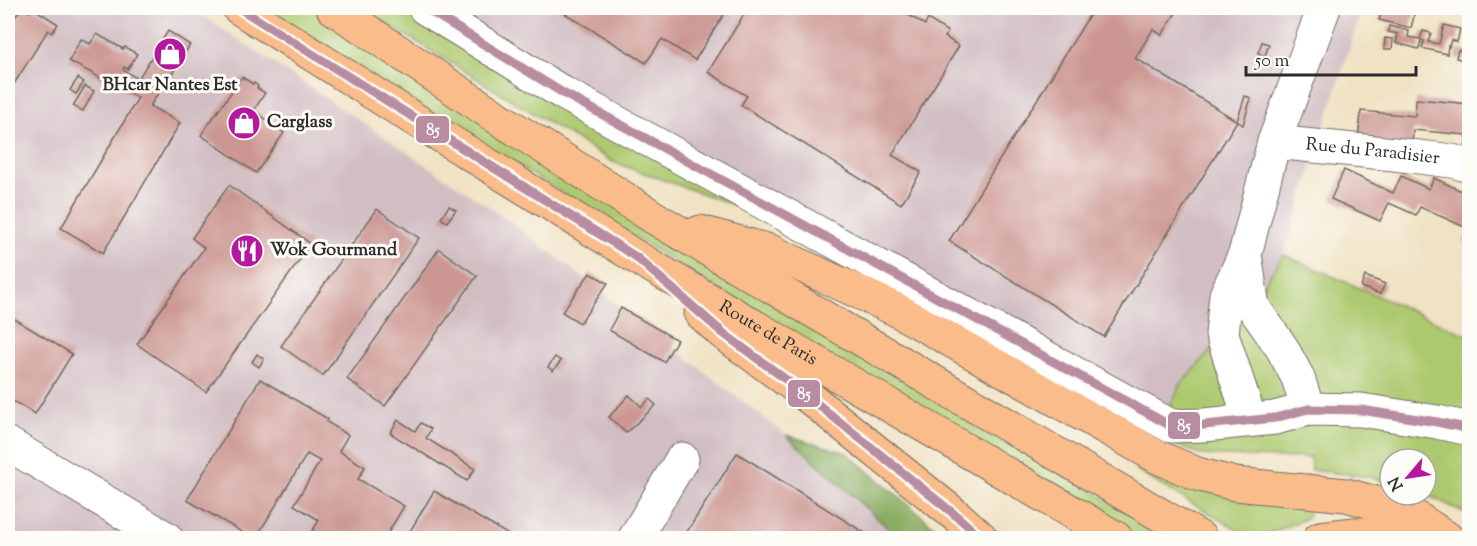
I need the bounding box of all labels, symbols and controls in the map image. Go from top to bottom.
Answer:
shop icon: BHcar Nantes Est [152,36,188,72]
scale bar [1246,39,1416,77]
text: 50 m [1254,49,1290,75]
place label: BHcar Nantes Est [103,73,238,99]
shop icon: Carglass [226,105,262,141]
place label: Carglass [267,110,332,136]
line badge: 85 [415,115,450,144]
text: 85 [426,120,440,143]
street label: Rue du Paradisier [1304,132,1441,172]
restaurant icon: Wok Gourmand [229,233,265,269]
place label: Wok Gourmand [270,238,398,264]
street label: Route de Paris [713,295,822,373]
line badge: 85 [787,379,821,408]
text: 85 [797,384,811,407]
line badge: 85 [1167,411,1201,440]
text: 85 [1177,416,1191,439]
north arrow [1378,447,1438,507]
text: N [1384,472,1410,494]

